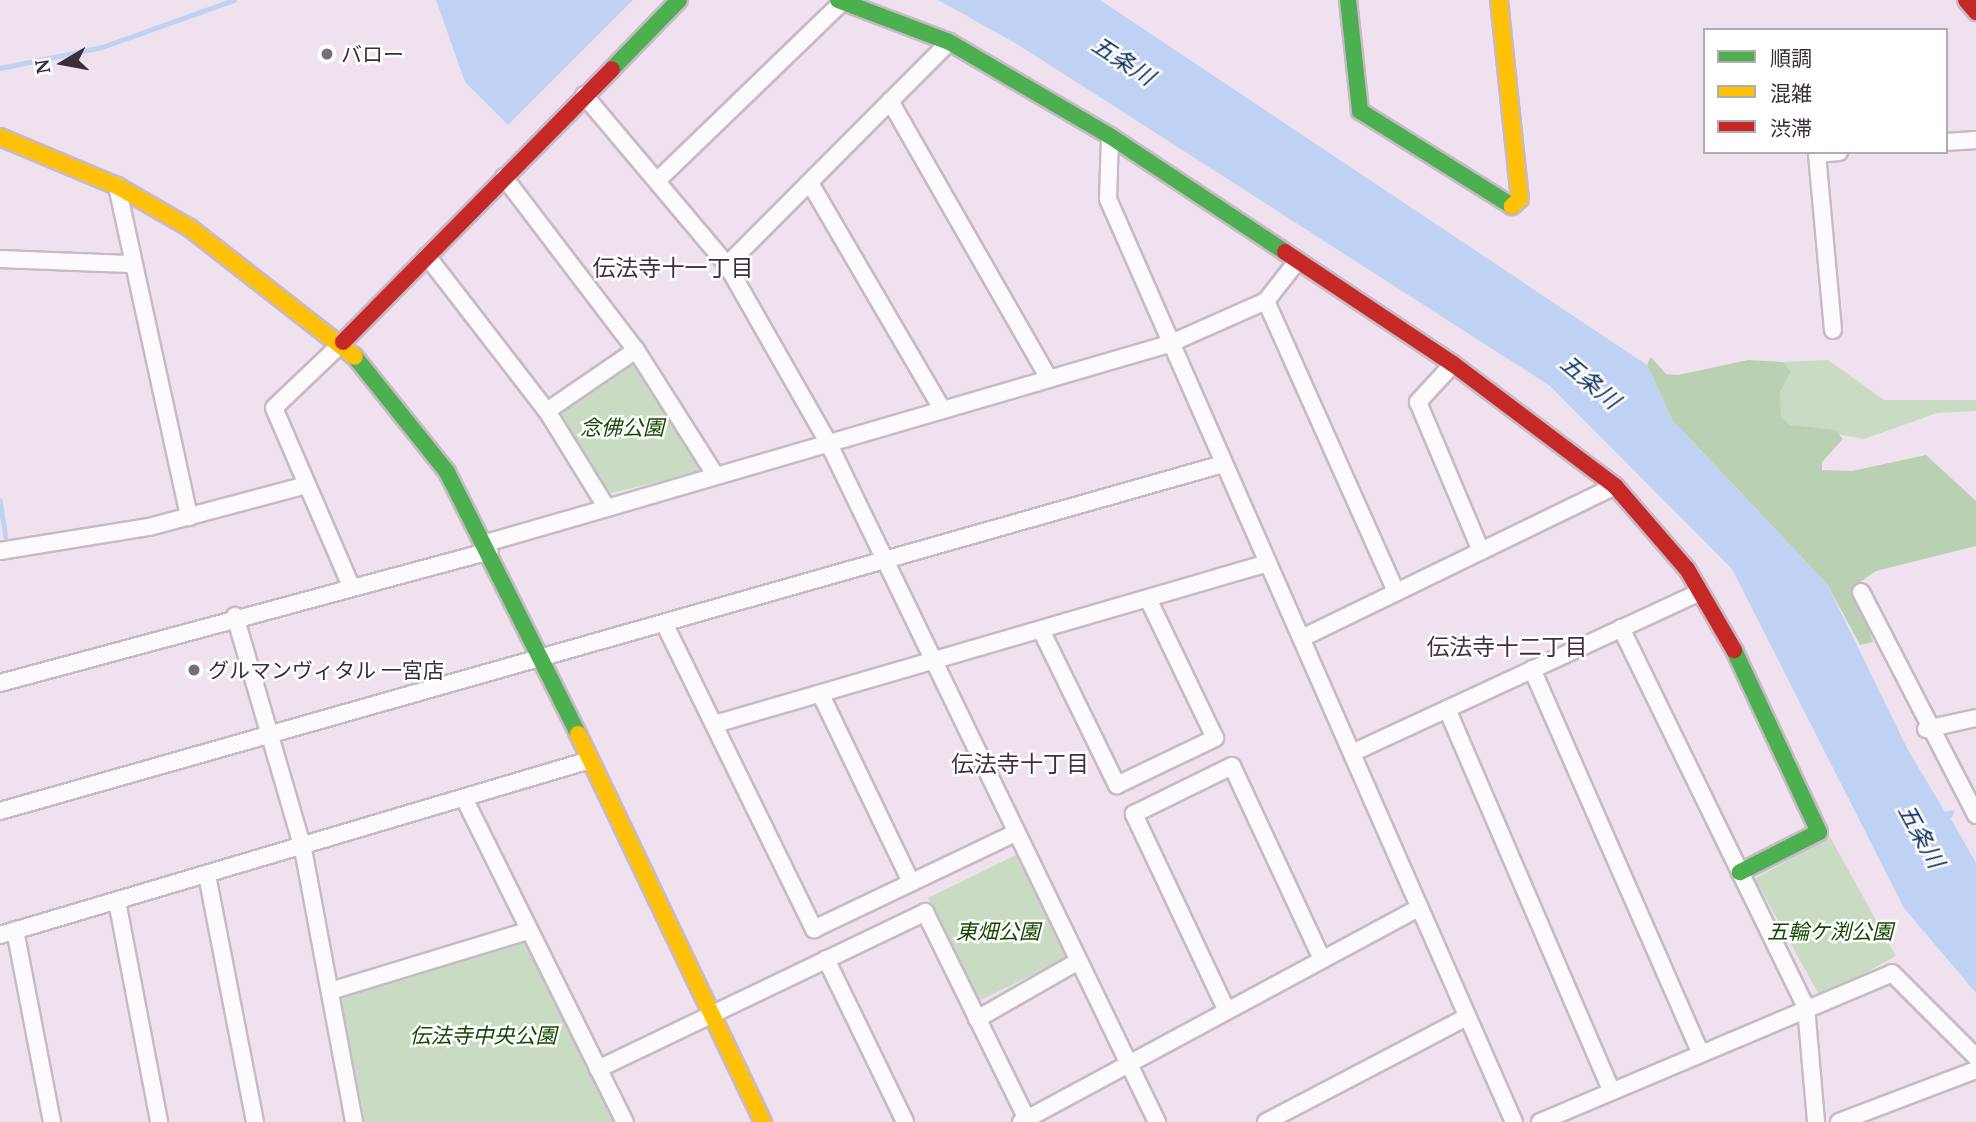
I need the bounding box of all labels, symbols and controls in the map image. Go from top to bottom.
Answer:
north arrow [28,28,98,98]
legend [1703,28,1948,154]
water label: 五条川 [1087,31,1159,91]
place label: バロー [341,41,404,67]
text: 順調 [1770,44,1812,72]
marker: バロー [319,46,335,62]
text: N [28,57,55,76]
text: 混雑 [1770,79,1812,107]
text: 渋滞 [1770,114,1812,142]
district label: 伝法寺十一丁目 [593,254,753,282]
water label: 五条川 [1555,349,1625,415]
park label: 念佛公園 [580,414,664,440]
district label: 伝法寺十二丁目 [1427,633,1587,661]
place label: グルマンヴィタル 一宮店 [208,657,444,683]
marker: グルマンヴィタル 一宮店 [186,662,202,678]
district label: 伝法寺十丁目 [951,750,1089,778]
water label: 五条川 [1892,799,1950,873]
park label: 東畑公園 [956,918,1040,944]
park label: 五輪ケ渕公園 [1767,918,1893,944]
park label: 伝法寺中央公園 [410,1022,556,1048]

